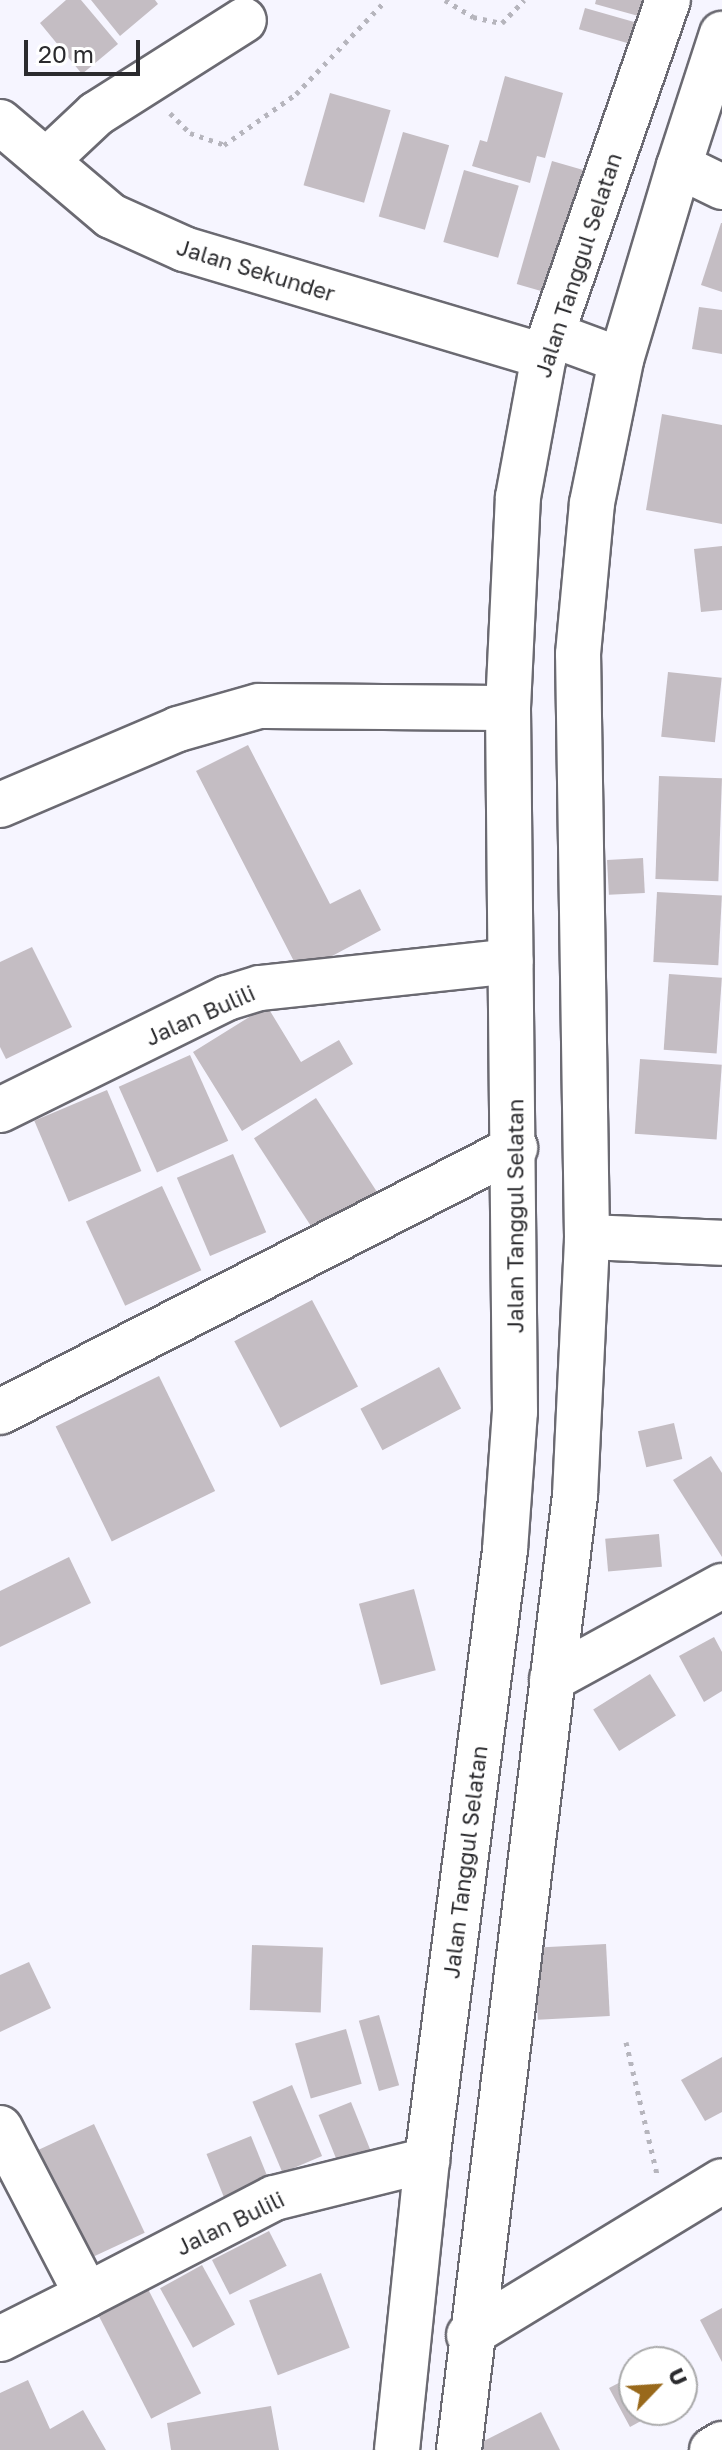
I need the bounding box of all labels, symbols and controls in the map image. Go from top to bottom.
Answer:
scale bar [28,24,144,74]
text: 20 m [38,39,94,68]
street label: Jalan Tanggul Selatan [529,149,627,381]
street label: Jalan Sekunder [174,233,338,307]
street label: Jalan Bulili [141,979,259,1051]
street label: Jalan Tanggul Selatan [502,1099,528,1333]
street label: Jalan Tanggul Selatan [438,1744,492,1980]
street label: Jalan Bulili [172,2185,288,2261]
north arrow [618,2346,698,2426]
text: U [663,2364,694,2389]

